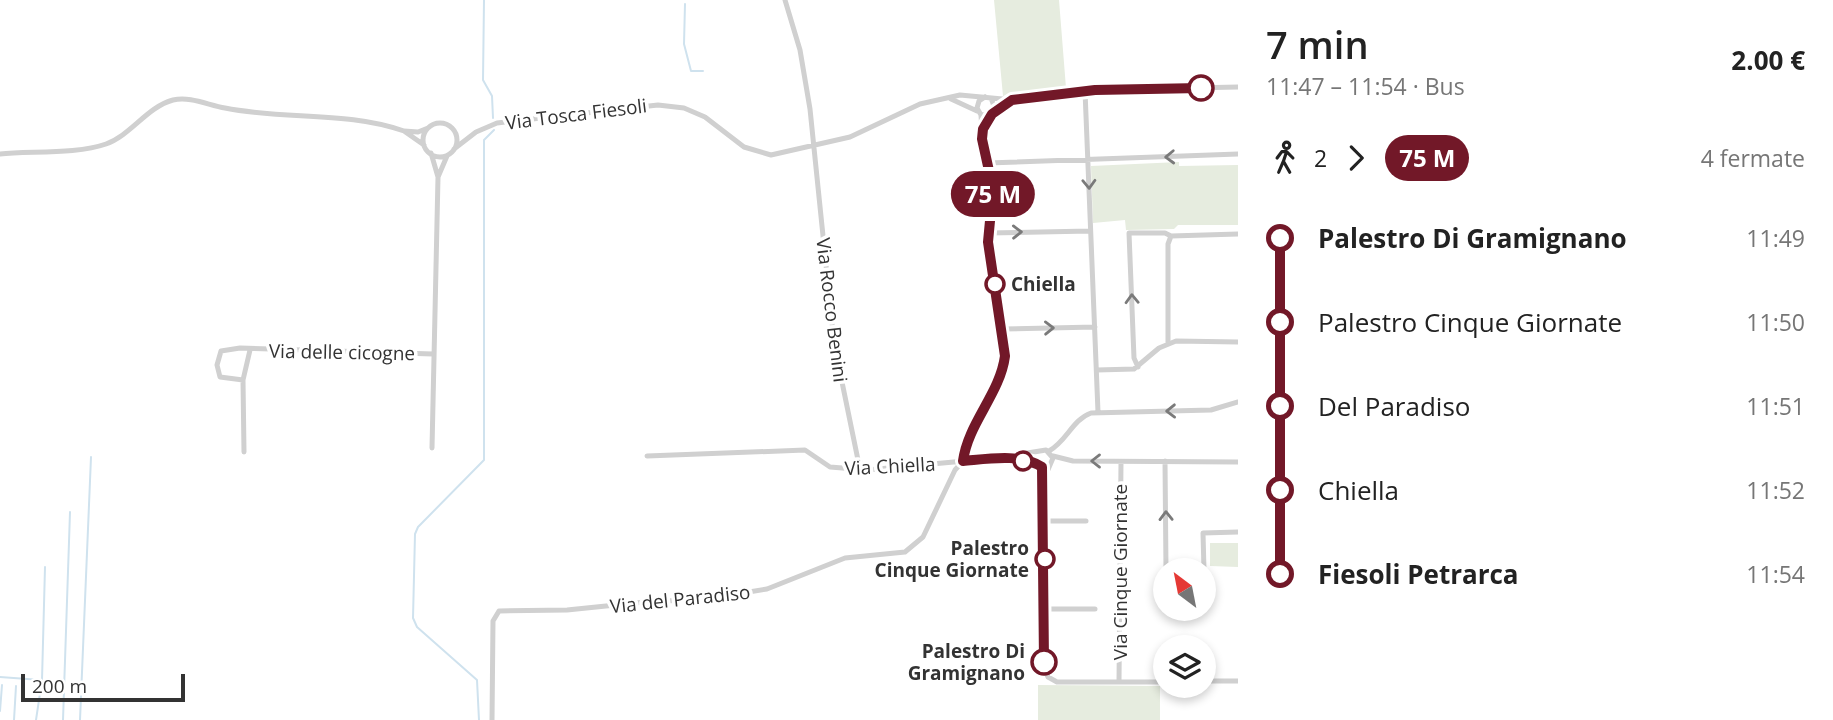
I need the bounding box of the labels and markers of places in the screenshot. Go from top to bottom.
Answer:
unlabelled marker [1188,75,1214,101]
place label: Chiella [1011,271,1076,297]
marker: Chiella [985,274,1005,294]
unlabelled marker [1013,451,1033,471]
place label: Palestro Cinque Giornate [875,535,1029,583]
marker: Palestro Cinque Giornate [1035,549,1055,569]
place label: Palestro Di Gramignano [908,638,1025,686]
marker: Palestro Di Gramignano [1031,649,1057,675]

